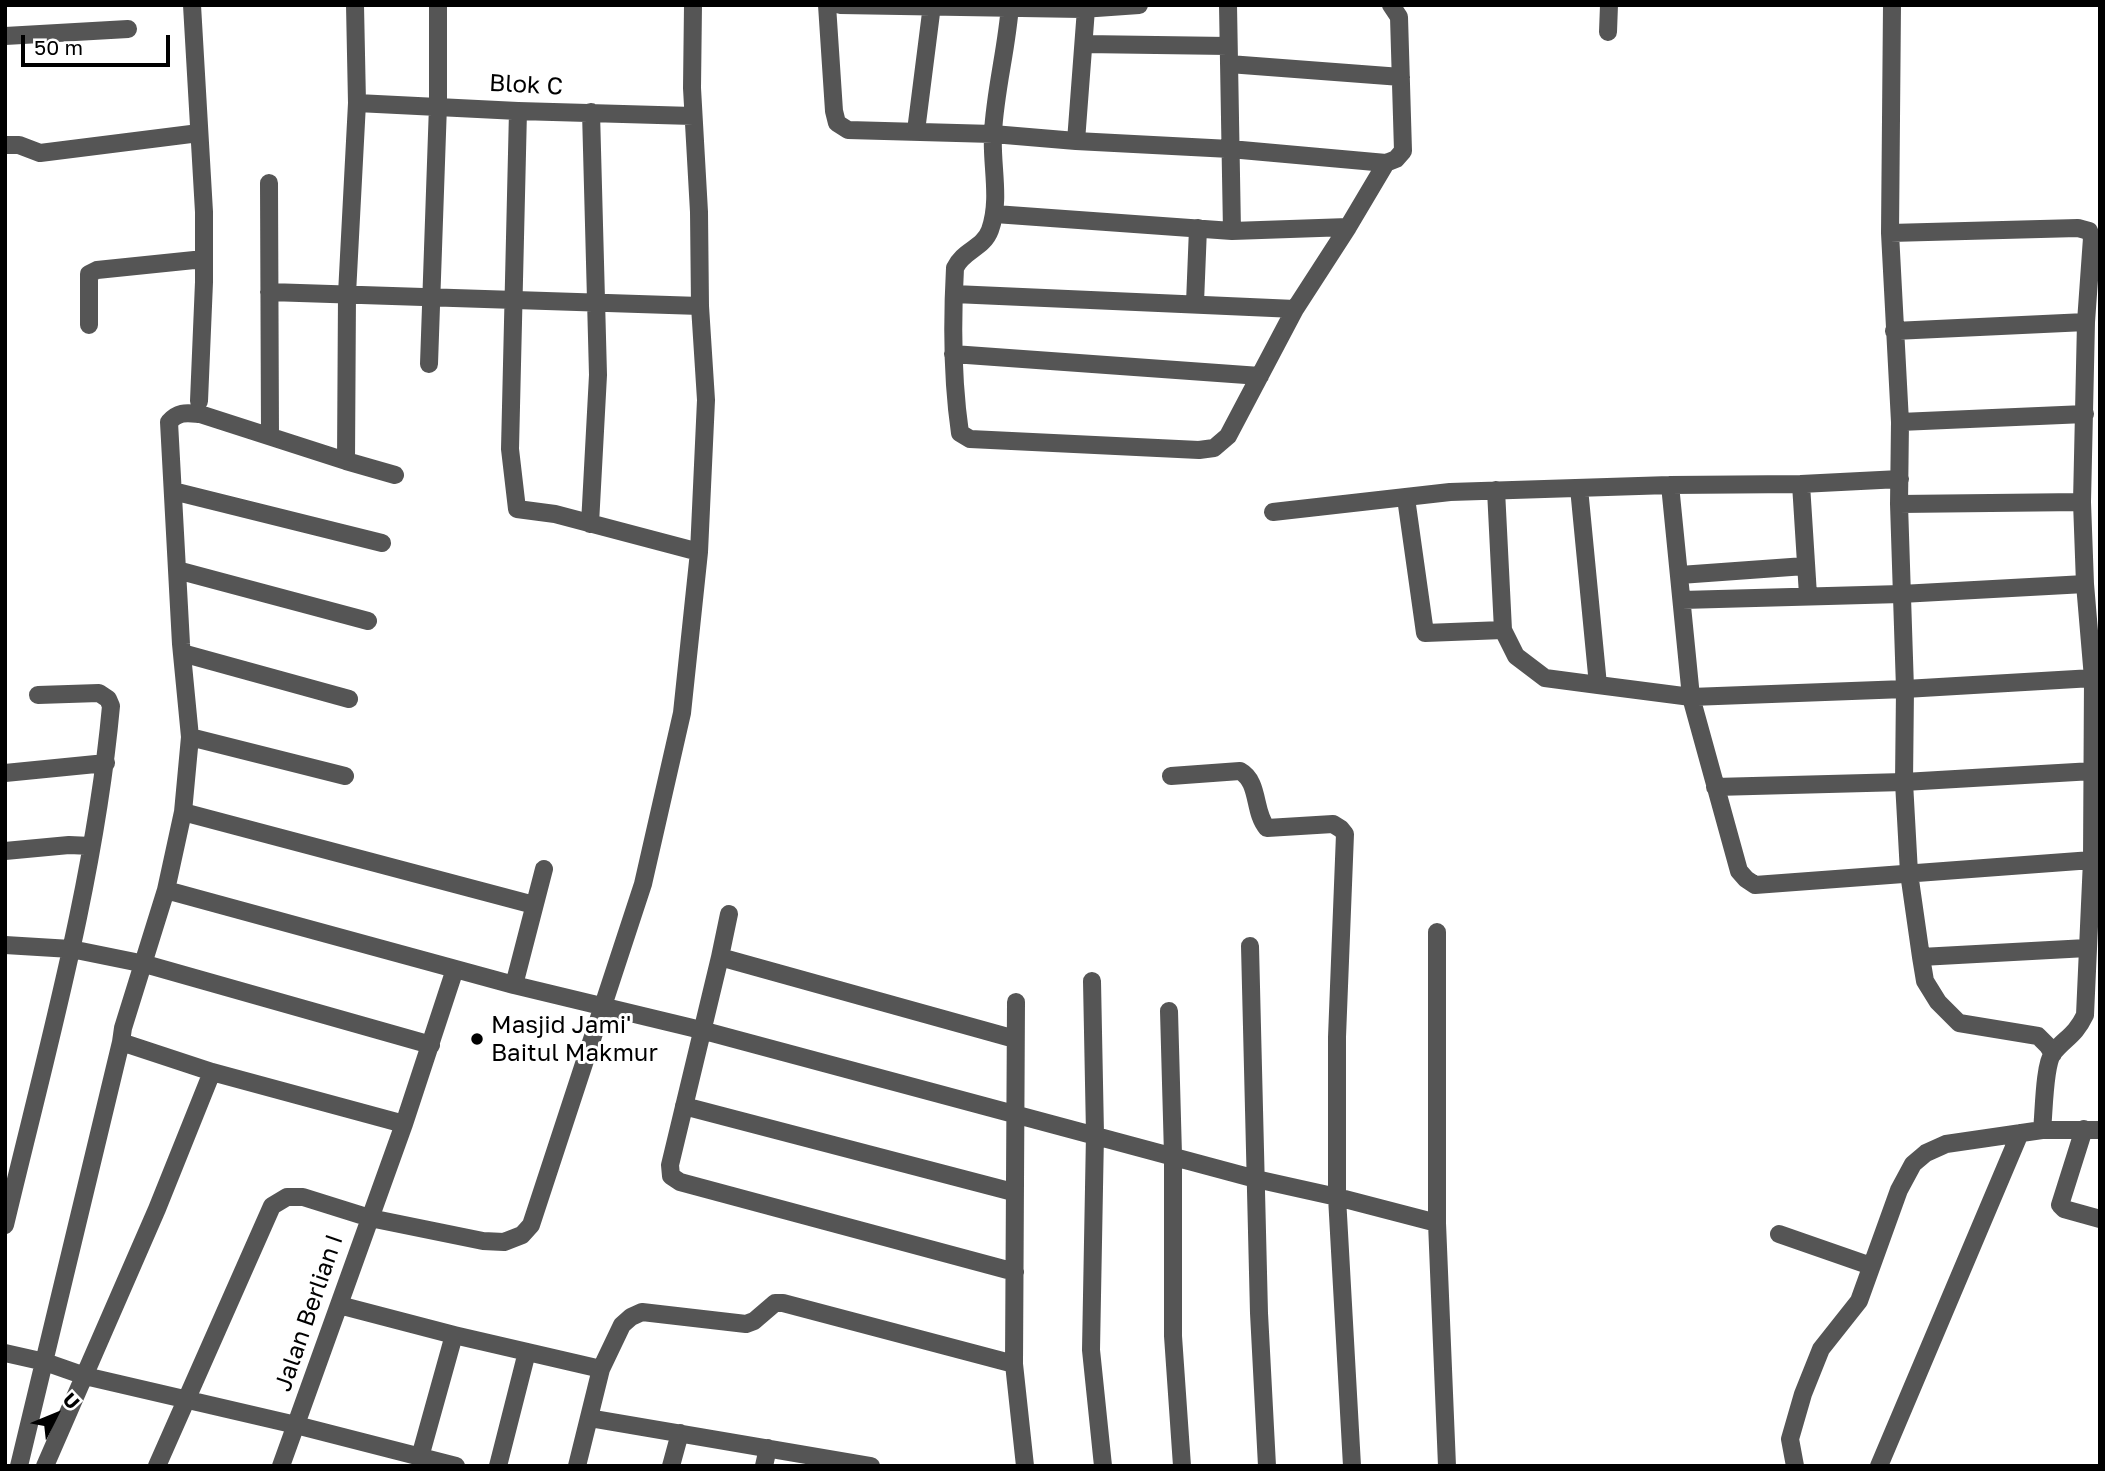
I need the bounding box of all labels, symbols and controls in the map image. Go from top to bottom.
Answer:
scale bar [24,21,173,65]
text: 50 m [34,34,83,60]
street label: Blok C [488,69,564,101]
place label: Masjid Jami' Baitul Makmur [491,1011,658,1067]
marker: Masjid Jami' Baitul Makmur [469,1031,485,1047]
street label: Jalan Berlian I [269,1231,349,1395]
north arrow [21,1380,91,1450]
text: U [59,1387,85,1413]

